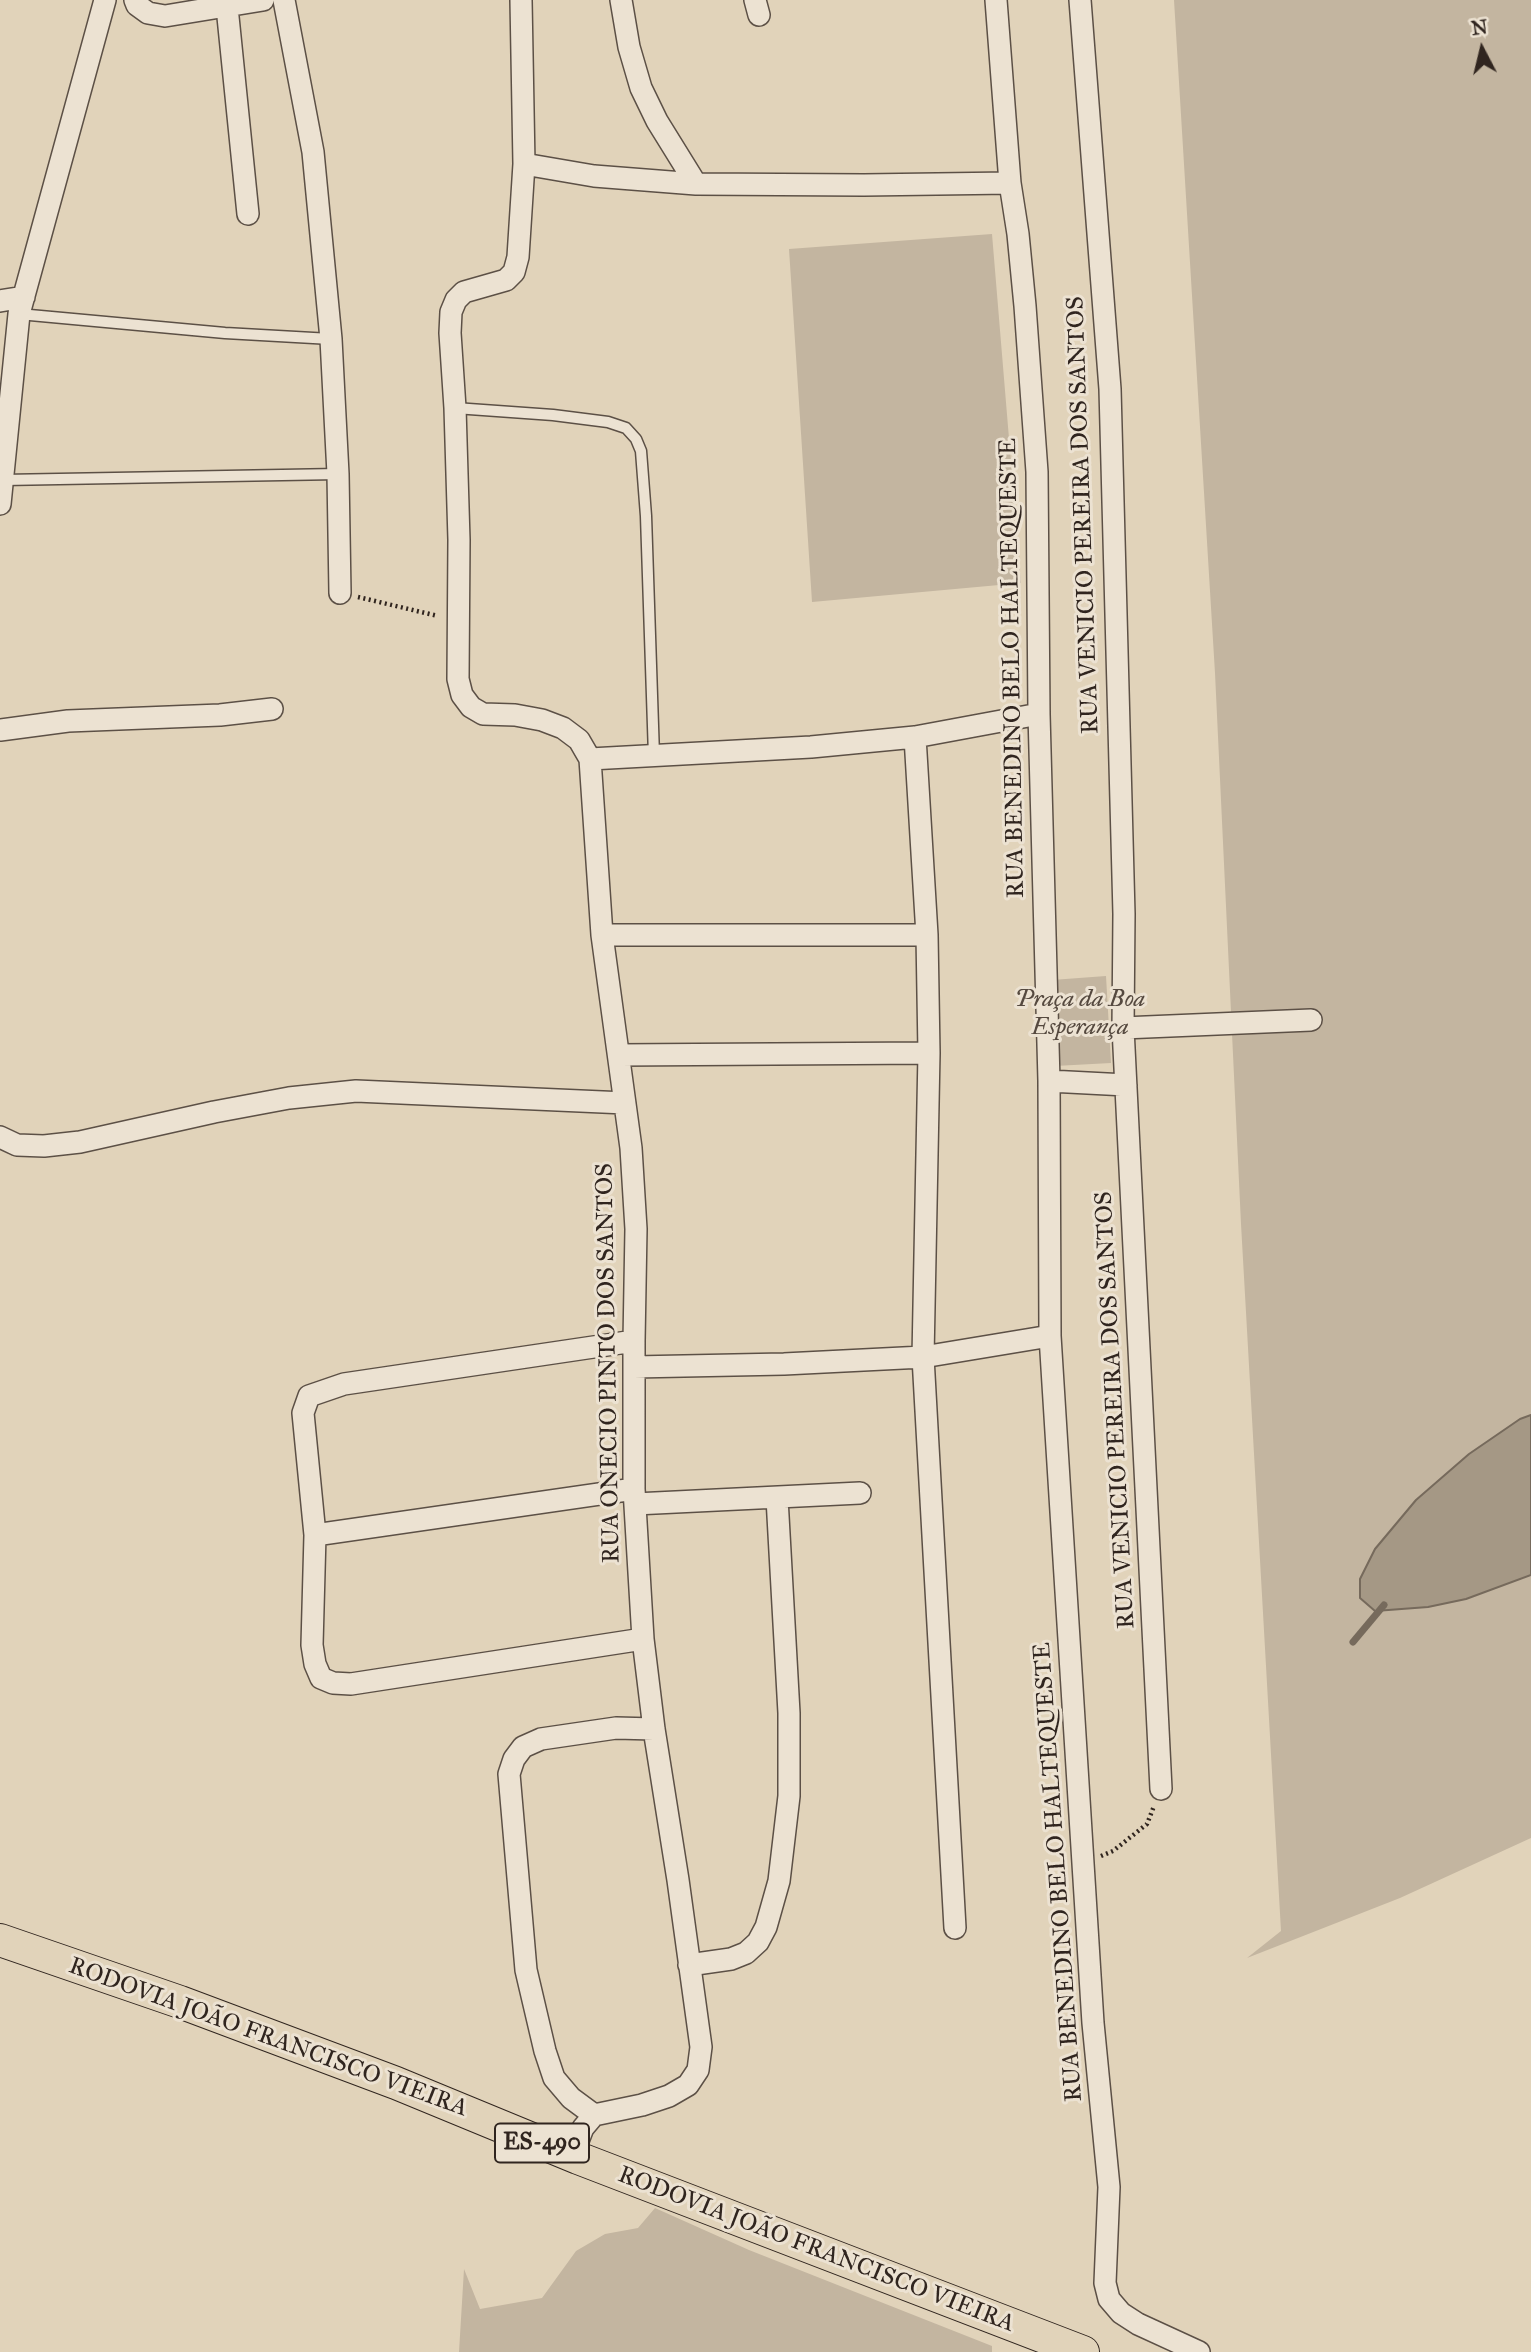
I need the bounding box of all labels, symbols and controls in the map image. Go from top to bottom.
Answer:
north arrow [1447,14,1517,84]
text: N [1470,15,1489,40]
street label: RUA VENICIO PEREIRA DOS SANTOS [1062,296,1106,734]
street label: RUA BENEDINO BELO HALTEQUESTE [995,438,1031,898]
park label: Praça da Boa Esperança [1015,986,1145,1042]
street label: RUA ONECIO PINTO DOS SANTOS [591,1163,627,1563]
street label: RUA VENICIO PEREIRA DOS SANTOS [1090,1190,1142,1630]
street label: RUA BENEDINO BELO HALTEQUESTE [1029,1641,1089,2103]
street label: RODOVIA JOÃO FRANCISCO VIEIRA [65,1952,471,2124]
road number: ES-490 [495,2124,589,2162]
street label: RODOVIA JOÃO FRANCISCO VIEIRA [614,2161,1018,2339]

